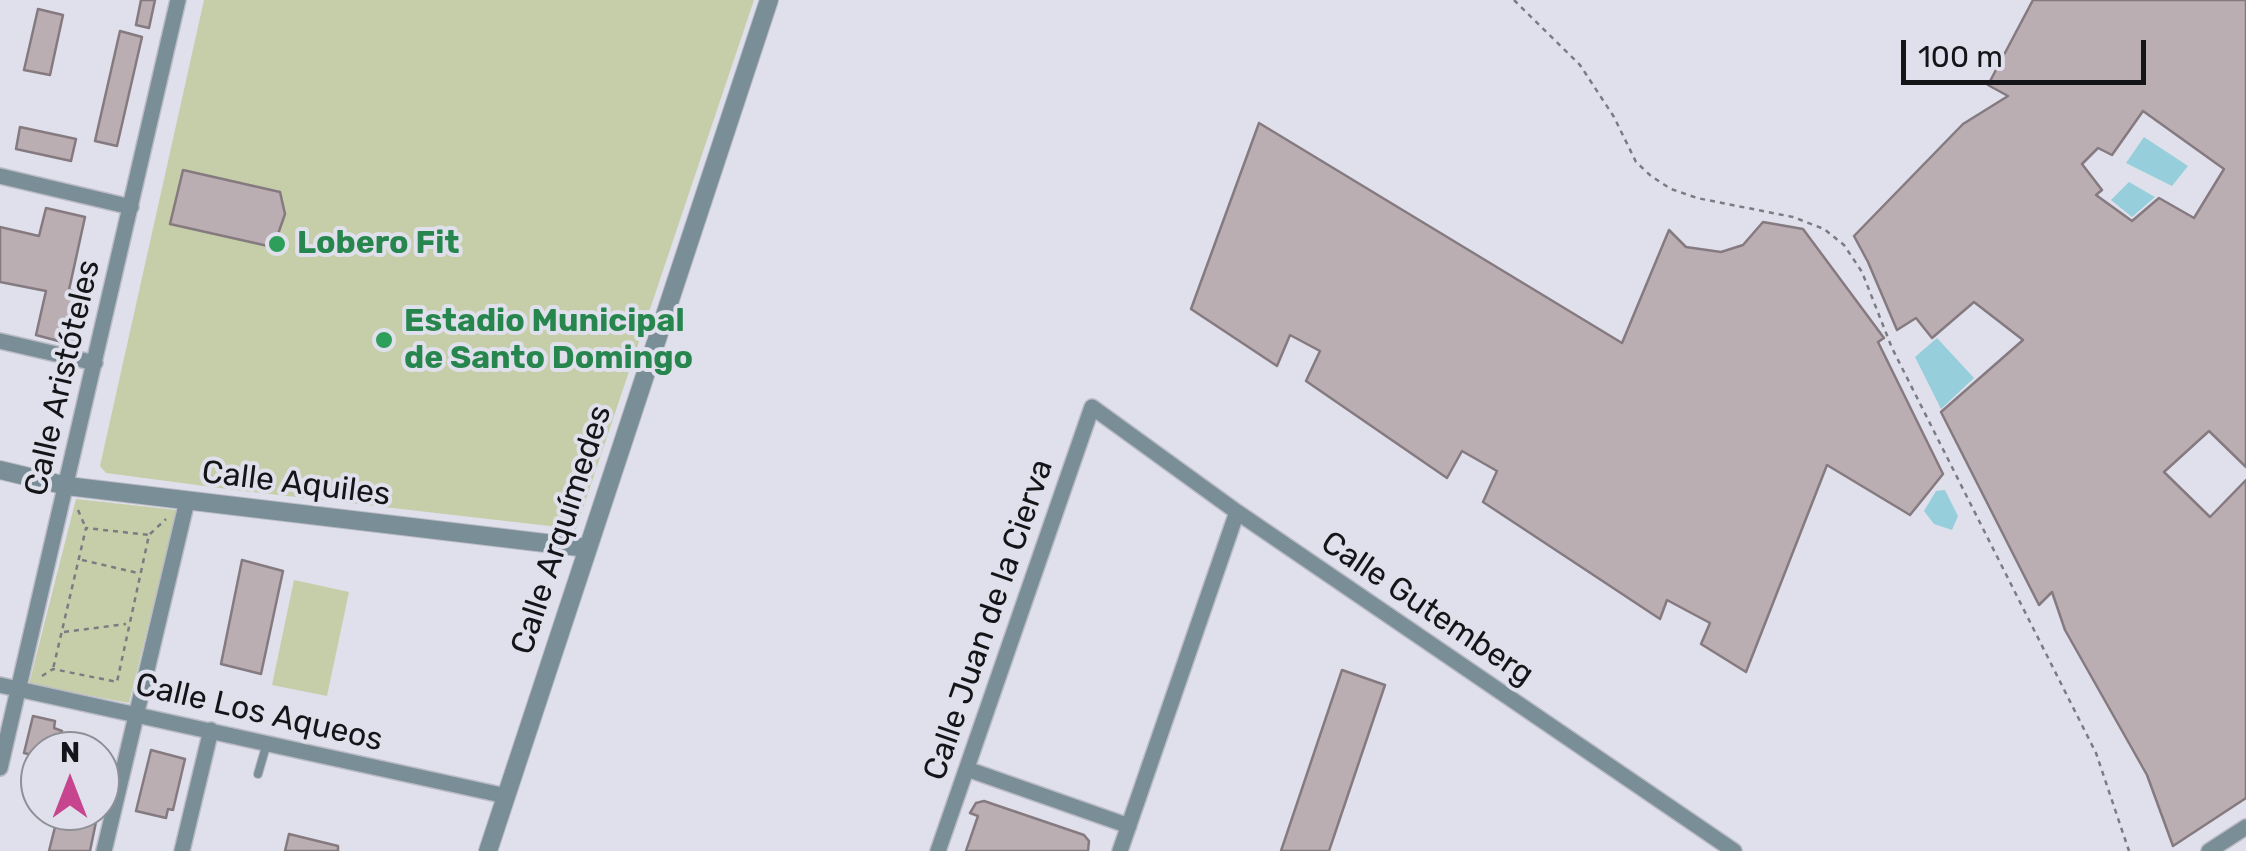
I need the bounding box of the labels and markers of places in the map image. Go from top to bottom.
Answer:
place label: Lobero Fit [297,225,459,263]
marker: Lobero Fit [266,233,288,255]
place label: Estadio Municipal de Santo Domingo [404,303,693,378]
marker: Estadio Municipal de Santo Domingo [373,329,395,351]

